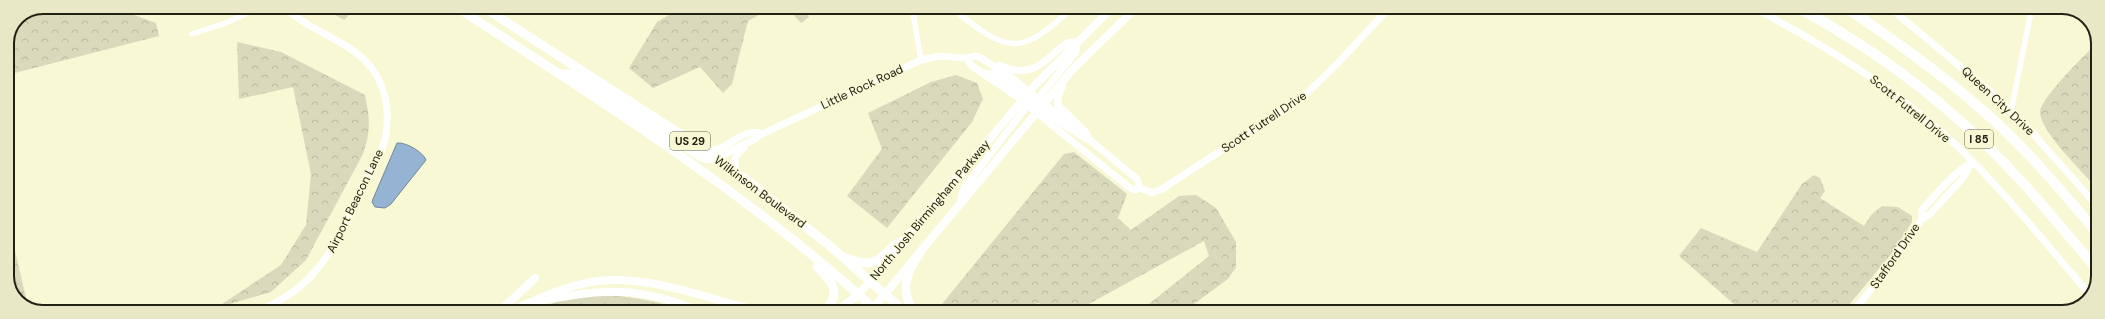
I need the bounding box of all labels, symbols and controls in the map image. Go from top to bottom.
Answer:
street label: Little Rock Road [818,61,906,113]
street label: Queen City Drive [1958,63,2038,139]
street label: Scott Futrell Drive [1866,72,1954,147]
street label: Scott Futrell Drive [1218,88,1310,156]
road number: I 85 [1965,130,1993,148]
road number: US 29 [670,132,710,150]
street label: North Josh Birmingham Parkway [866,136,994,284]
street label: Airport Beacon Lane [323,146,387,255]
street label: Wilkinson Boulevard [711,152,809,232]
street label: Stafford Drive [1866,220,1924,292]

